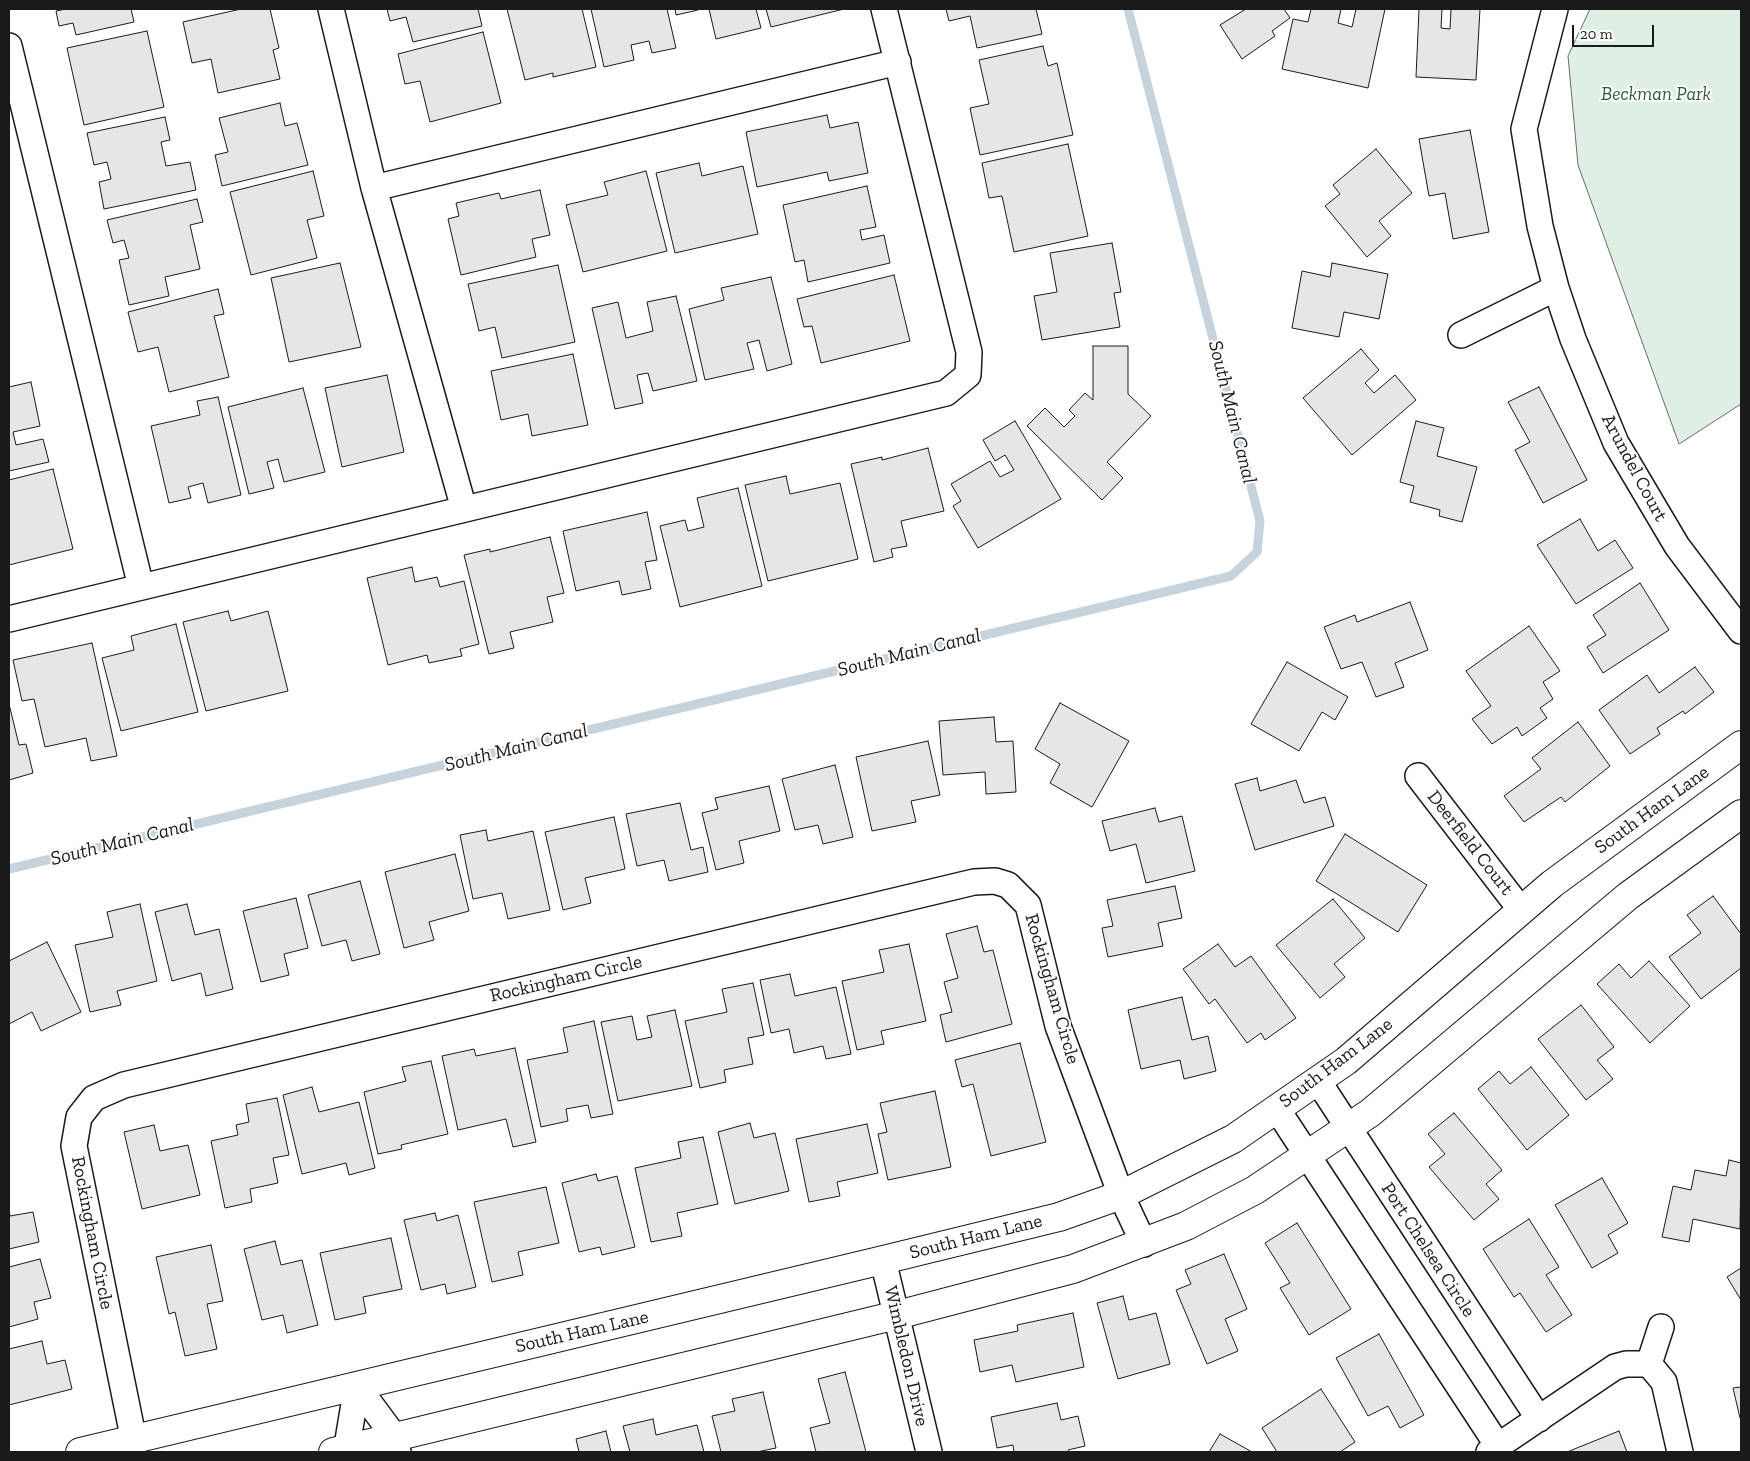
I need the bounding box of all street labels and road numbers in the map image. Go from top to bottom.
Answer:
street label: Arundel Court [1596,410,1672,526]
street label: South Ham Lane [1590,761,1714,859]
street label: Deerfield Court [1422,786,1518,900]
street label: Rockingham Circle [1020,911,1084,1067]
street label: Rockingham Circle [488,950,644,1008]
street label: South Ham Lane [1275,1013,1397,1113]
street label: Rockingham Circle [66,1155,118,1311]
street label: Port Chelsea Circle [1376,1179,1480,1321]
street label: South Ham Lane [907,1209,1045,1265]
street label: Wimbledon Drive [879,1284,933,1428]
street label: South Ham Lane [513,1306,651,1358]

